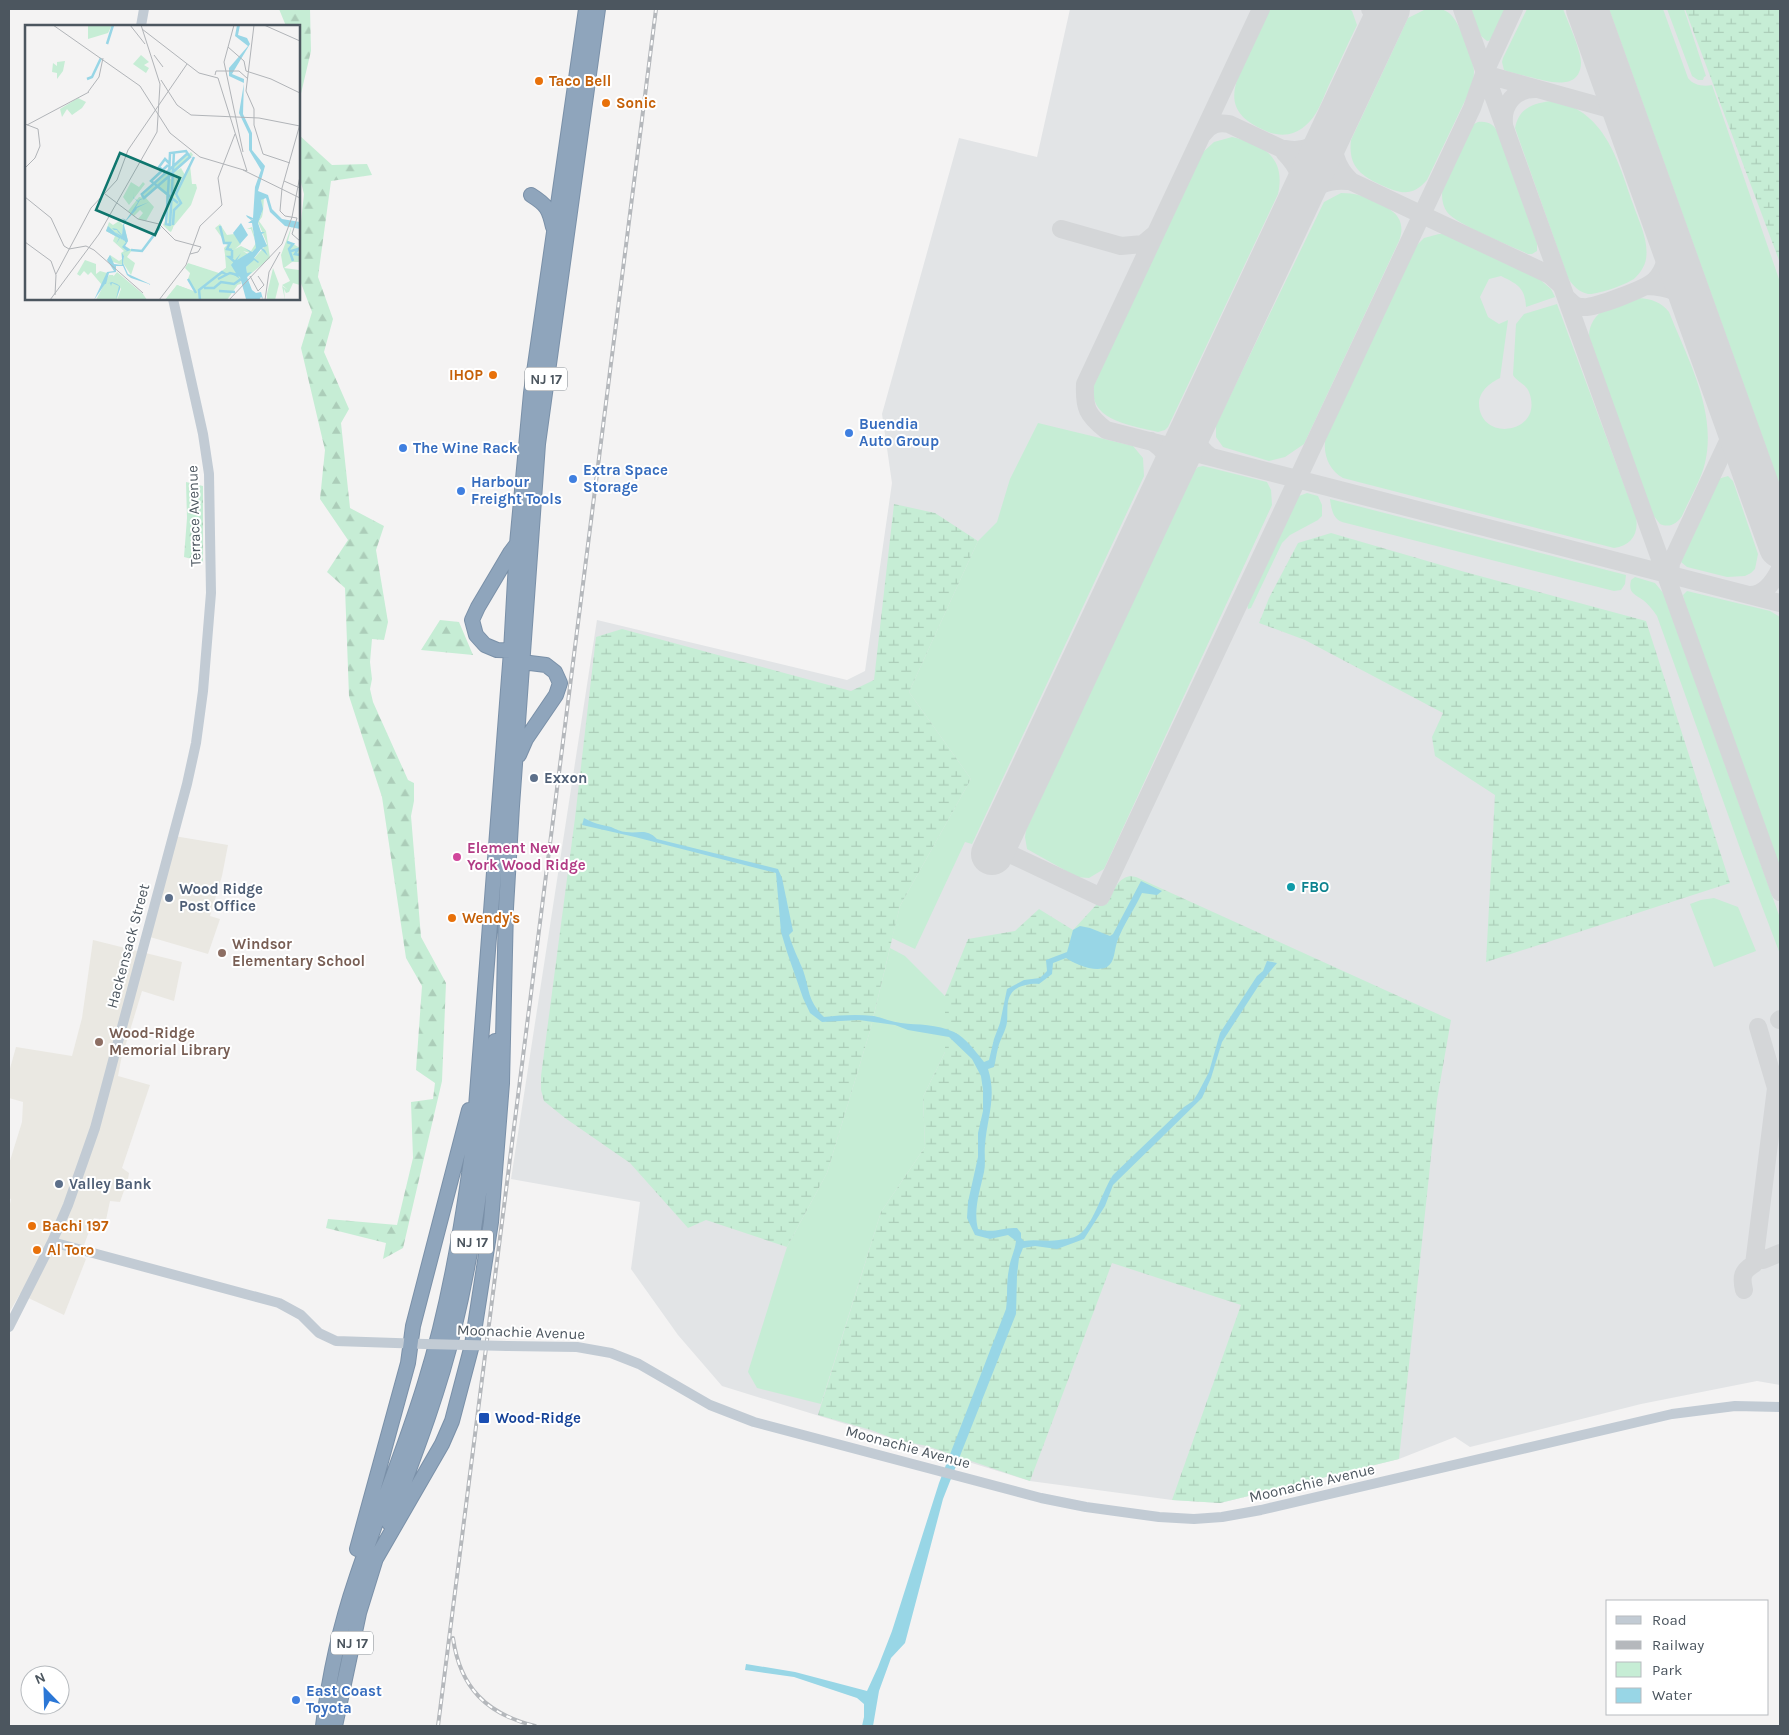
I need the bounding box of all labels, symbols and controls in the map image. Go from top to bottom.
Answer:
inset map [25,25,300,300]
place label: Taco Bell [549,72,611,90]
marker: Taco Bell [533,75,545,87]
place label: Sonic [616,94,656,112]
marker: Sonic [600,97,612,109]
place label: IHOP [449,366,483,384]
road number: NJ 17 [525,368,567,390]
marker: IHOP [487,369,499,381]
place label: Buendia Auto Group [859,415,939,450]
marker: Buendia Auto Group [843,427,855,439]
place label: The Wine Rack [413,439,518,457]
marker: The Wine Rack [397,442,409,454]
place label: Extra Space Storage [583,461,668,496]
street label: Terrace Avenue [183,465,205,567]
place label: Harbour Freight Tools [471,473,562,508]
marker: Extra Space Storage [567,473,579,485]
marker: Harbour Freight Tools [455,485,467,497]
place label: Exxon [544,769,587,787]
marker: Exxon [528,772,540,784]
place label: Element New York Wood Ridge [467,839,586,874]
marker: Element New York Wood Ridge [451,851,463,863]
place label: FBO [1301,878,1329,896]
place label: Wood Ridge Post Office [179,880,263,915]
street label: Hackensack Street [103,881,153,1010]
marker: FBO [1285,881,1297,893]
marker: Wood Ridge Post Office [163,892,175,904]
place label: Wendy's [462,909,520,927]
marker: Wendy's [446,912,458,924]
place label: Windsor Elementary School [232,935,365,970]
marker: Windsor Elementary School [216,947,228,959]
place label: Wood-Ridge Memorial Library [109,1024,231,1059]
marker: Wood-Ridge Memorial Library [93,1036,105,1048]
place label: Valley Bank [69,1175,151,1193]
marker: Valley Bank [53,1178,65,1190]
place label: Bachi 197 [42,1217,109,1235]
marker: Bachi 197 [26,1220,38,1232]
road number: NJ 17 [451,1230,493,1254]
place label: Al Toro [47,1241,94,1259]
marker: Al Toro [31,1244,43,1256]
street label: Moonachie Avenue [457,1321,585,1343]
place label: Wood-Ridge [495,1409,581,1427]
marker: Wood-Ridge [477,1411,491,1425]
street label: Moonachie Avenue [844,1422,972,1472]
street label: Moonachie Avenue [1247,1460,1377,1506]
legend [1606,1600,1769,1715]
text: Road [1652,1611,1687,1629]
road number: NJ 17 [331,1632,373,1655]
text: Railway [1652,1636,1704,1654]
text: Park [1652,1661,1682,1679]
north arrow [20,1665,70,1715]
text: N [32,1669,48,1688]
place label: East Coast Toyota [306,1682,382,1717]
text: Water [1652,1686,1693,1704]
marker: East Coast Toyota [290,1694,302,1706]

